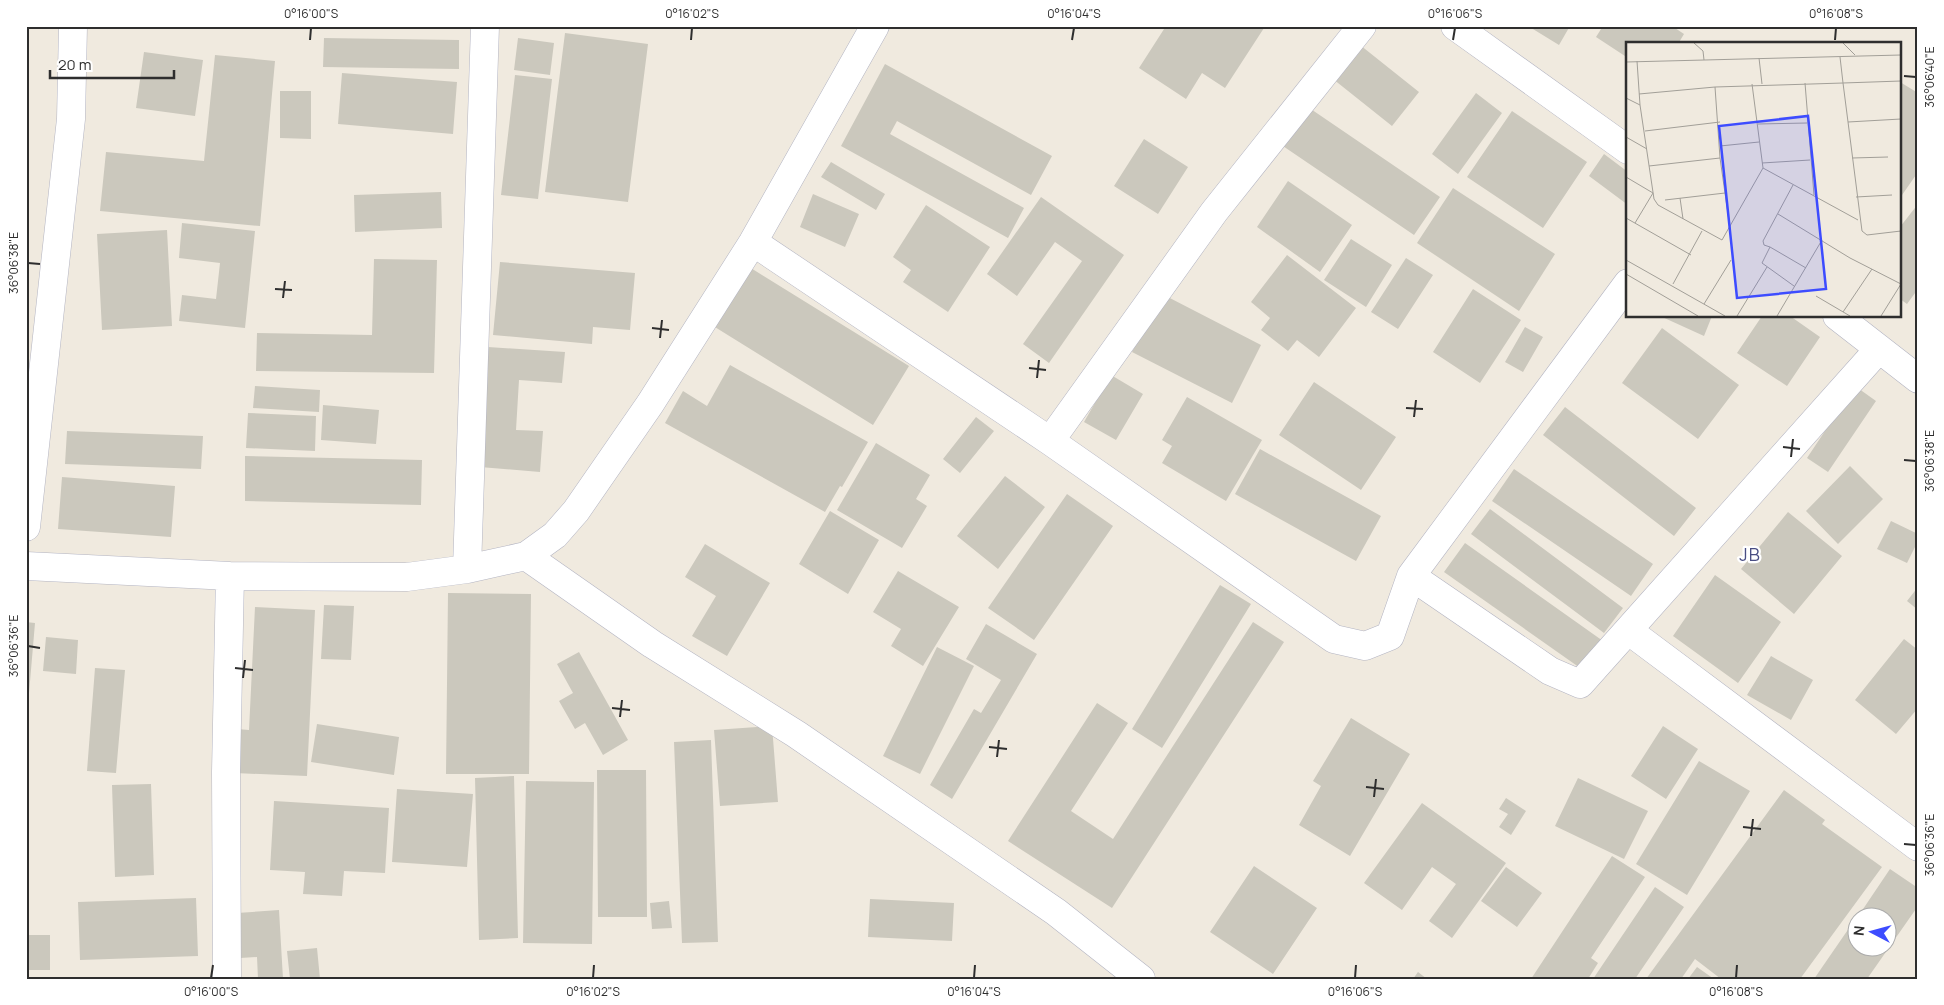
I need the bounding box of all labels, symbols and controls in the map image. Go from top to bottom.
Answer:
text: 0°16'00"S [284,5,338,22]
text: 0°16'02"S [665,5,719,22]
text: 0°16'04"S [1047,5,1101,22]
text: 0°16'06"S [1428,5,1482,22]
text: 0°16'08"S [1809,5,1863,22]
inset map [1626,42,1902,318]
text: 36°06'40"E [1921,46,1938,108]
scale bar [50,48,174,80]
text: 20 m [58,54,91,75]
text: 36°06'38"E [5,232,22,294]
text: 36°06'38"E [1921,430,1938,492]
district label: JB [1739,542,1761,566]
text: 36°06'36"E [5,615,22,677]
text: 36°06'36"E [1921,814,1938,876]
north arrow [1846,908,1896,958]
text: N [1849,925,1869,937]
text: 0°16'00"S [184,983,238,1000]
text: 0°16'02"S [566,983,620,1000]
text: 0°16'04"S [947,983,1001,1000]
text: 0°16'06"S [1328,983,1382,1000]
text: 0°16'08"S [1709,983,1763,1000]

